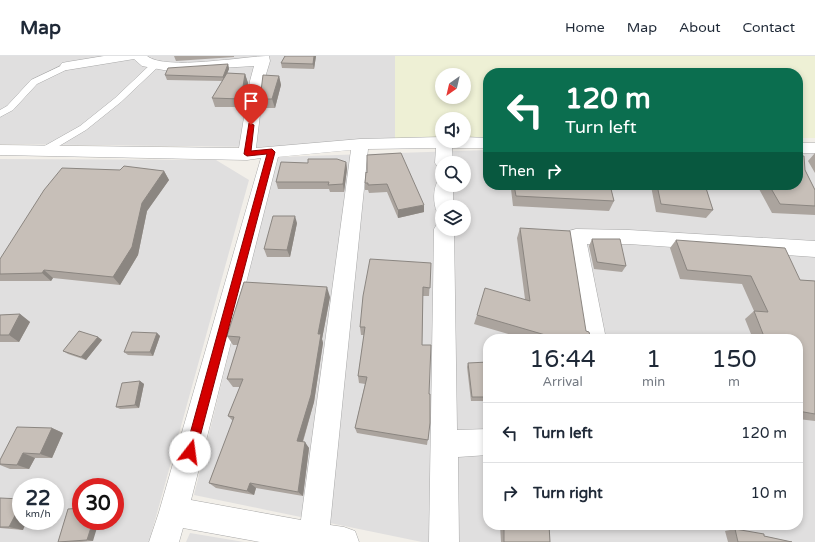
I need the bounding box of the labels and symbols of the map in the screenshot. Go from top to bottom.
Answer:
north arrow [435,68,471,104]
pin [234,84,268,125]
position arrow [169,431,211,473]
speed limit sign: 30 [72,478,124,530]

